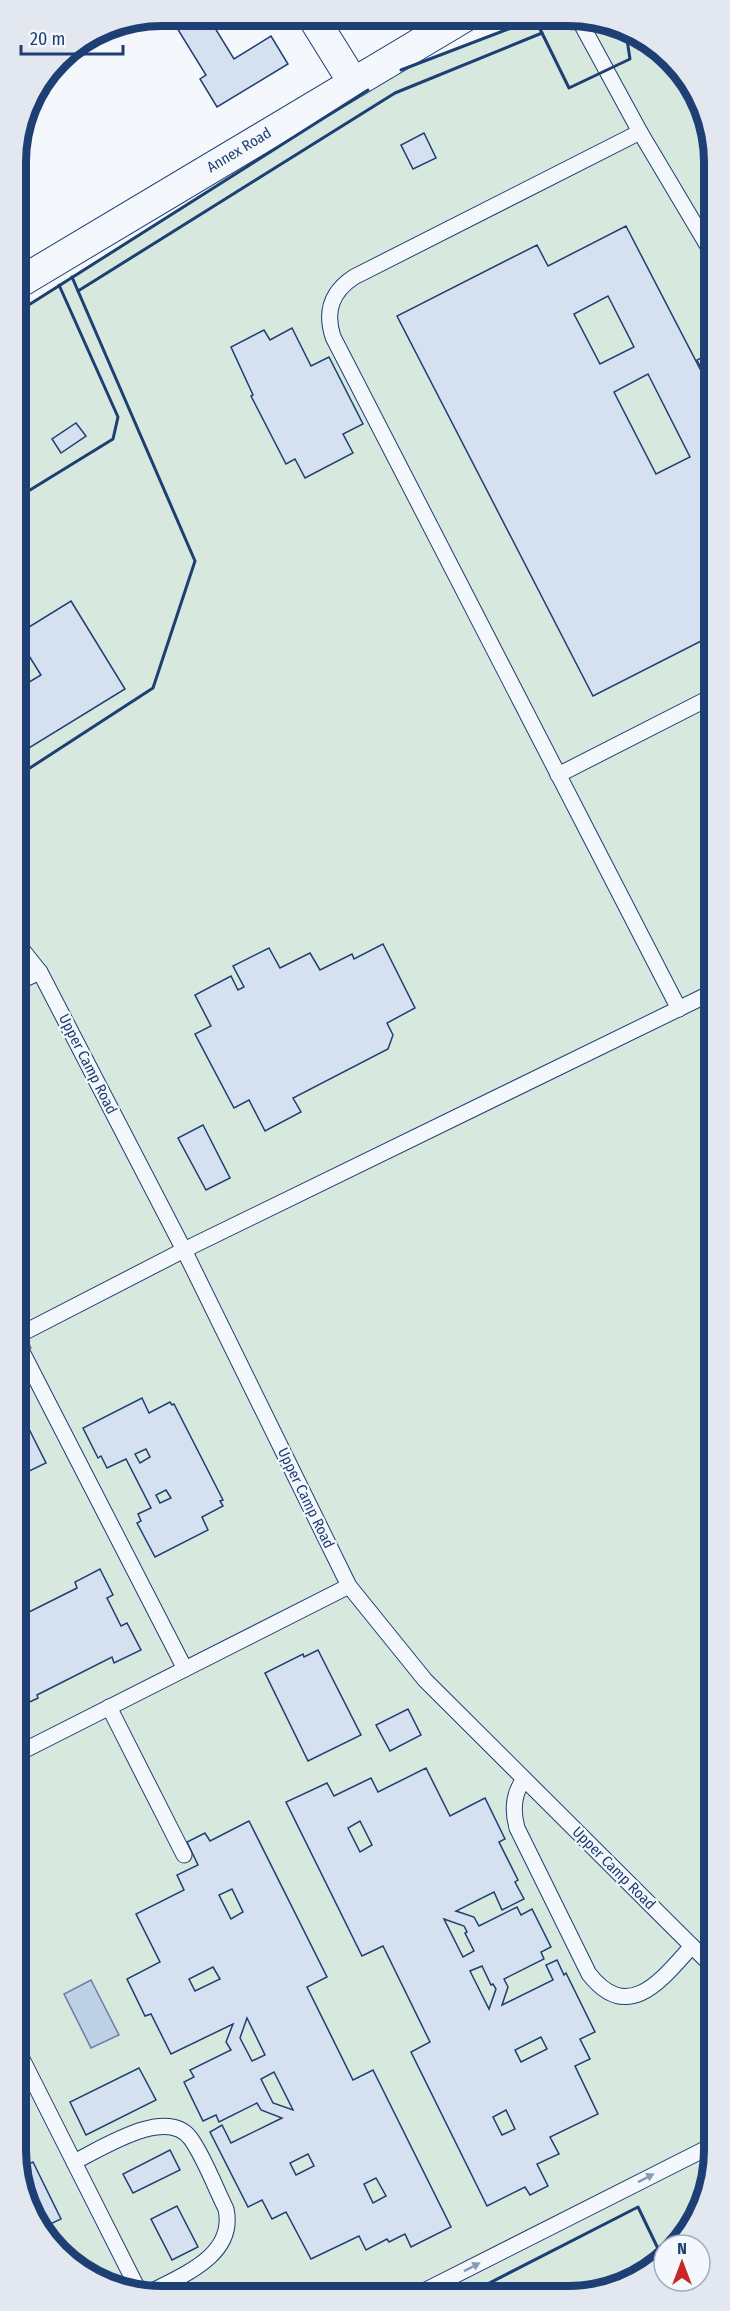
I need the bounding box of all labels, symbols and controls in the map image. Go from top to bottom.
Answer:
scale bar [21,18,123,56]
text: 20 m [30,28,65,50]
street label: Annex Road [203,124,275,176]
street label: Upper Camp Road [55,1011,121,1117]
street label: Upper Camp Road [274,1445,338,1551]
street label: Upper Camp Road [569,1823,659,1913]
one-way arrow [638,2174,655,2183]
north arrow [652,2233,712,2293]
text: N [677,2239,687,2258]
one-way arrow [464,2262,481,2271]

